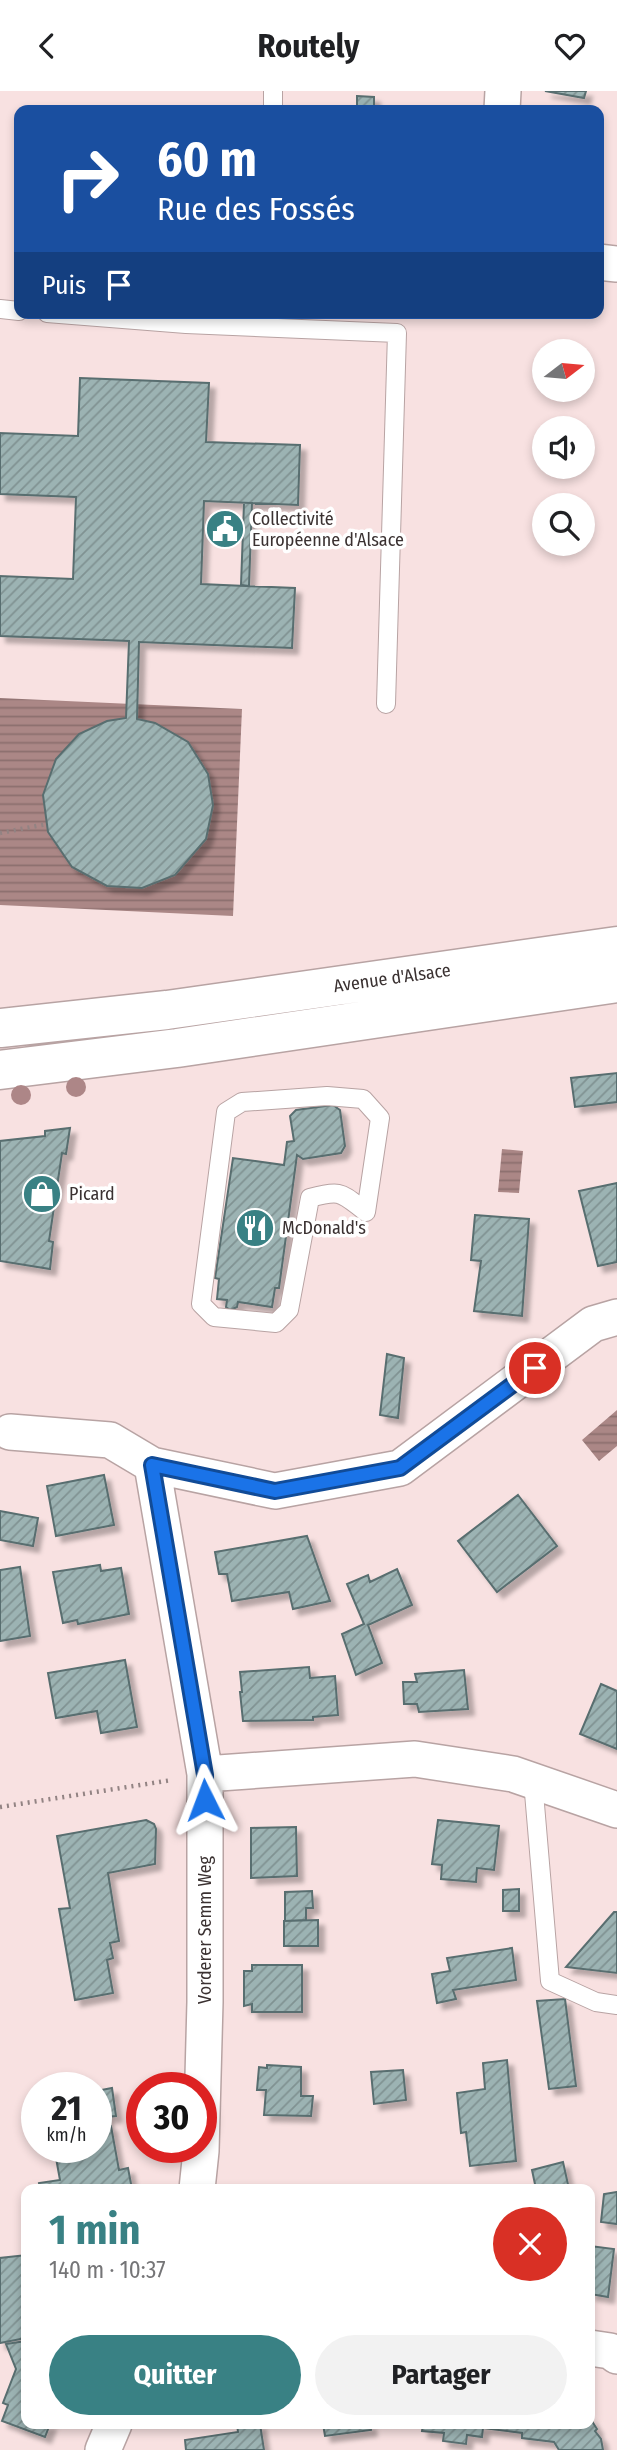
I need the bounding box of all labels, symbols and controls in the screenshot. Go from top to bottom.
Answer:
icon: back [28,27,66,65]
text: Routely [258,27,359,65]
icon: heart [551,27,589,65]
text: 60 m [157,130,257,189]
icon: right [42,133,133,224]
text: Rue des Fossés [157,190,355,228]
icon: arrive [100,266,138,304]
text: Puis [42,270,86,301]
north arrow [532,339,595,403]
map controls [532,339,595,556]
button: sound [532,416,595,479]
button: search [532,493,595,556]
public building icon: Collectivité Européenne d'Alsace [204,508,246,550]
place label: Collectivité Européenne d'Alsace [252,508,404,551]
street label: Avenue d'Alsace [332,959,452,997]
shop icon: Picard [21,1173,63,1215]
place label: Picard [69,1183,115,1205]
restaurant icon: McDonald's [234,1207,276,1249]
place label: McDonald's [282,1217,366,1239]
pin [505,1338,565,1398]
icon: arrive [516,1349,554,1387]
position arrow [168,1763,242,1837]
street label: Vorderer Semm Weg [194,1855,216,2004]
speed limit sign: 30 [126,2072,217,2163]
text: 21 [51,2087,82,2129]
text: km/h [46,2124,87,2146]
text: 1 min [49,2205,140,2255]
button: close [493,2207,567,2281]
text: 140 m · 10:37 [49,2256,165,2284]
button: Quitter [49,2335,301,2415]
button: Partager [315,2335,567,2415]

